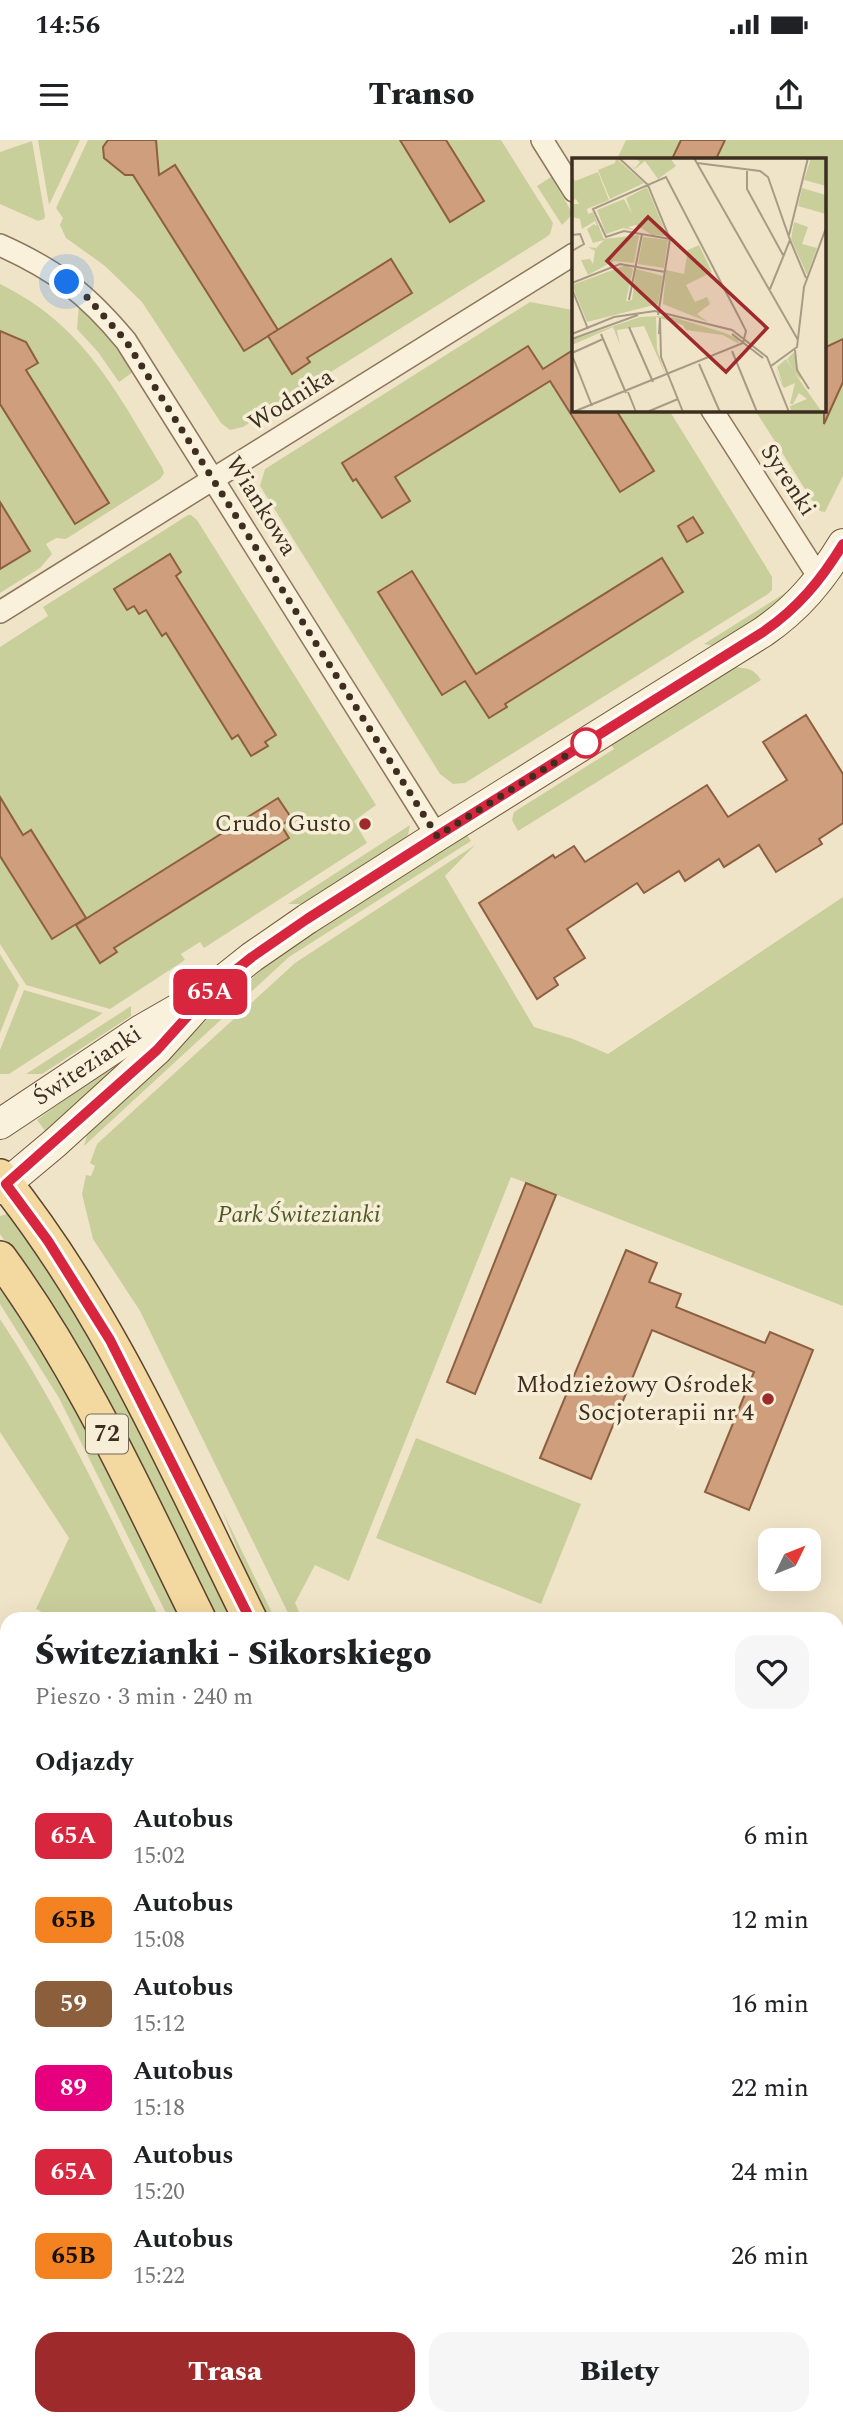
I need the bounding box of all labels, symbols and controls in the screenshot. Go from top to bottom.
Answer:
text: 14:56 [35,5,100,45]
text: Transo [369,70,474,119]
icon: menu [35,76,73,114]
icon: share [770,76,808,114]
inset map [572,158,826,411]
your location [49,264,84,299]
street label: Wodnika [241,359,341,441]
street label: Syrenki [751,437,825,523]
street label: Wiankowa [216,449,306,563]
unlabelled marker [571,728,601,758]
place label: Crudo Gusto [215,806,351,842]
marker: Crudo Gusto [357,816,373,832]
line badge: 65A [170,969,250,1015]
text: 65A [187,974,233,1010]
street label: Świtezianki [26,1016,149,1115]
park label: Park Świtezianki [217,1197,381,1233]
place label: Młodzieżowy Ośrodek Socjoterapii nr 4 [516,1367,754,1431]
marker: Młodzieżowy Ośrodek Socjoterapii nr 4 [760,1391,776,1407]
road number: 72 [86,1414,128,1454]
north arrow [758,1528,821,1591]
map controls [758,1528,821,1591]
text: Świtezianki - Sikorskiego [35,1629,432,1679]
button: heart [735,1635,809,1709]
text: Pieszo · 3 min · 240 m [35,1680,253,1715]
text: Odjazdy [35,1742,133,1782]
text: Autobus [133,1799,234,1839]
text: 6 min [744,1816,809,1856]
text: 65A [51,1818,96,1854]
text: 15:02 [133,1839,185,1874]
text: Autobus [133,1883,234,1923]
text: 12 min [731,1900,809,1940]
text: 65B [52,1902,95,1938]
text: 15:08 [133,1923,185,1958]
text: Autobus [133,1967,234,2007]
text: 16 min [731,1984,809,2024]
text: 59 [60,1986,87,2022]
text: 15:12 [133,2007,185,2042]
text: Autobus [133,2051,234,2091]
text: 22 min [731,2068,809,2108]
text: 89 [60,2070,87,2106]
text: 15:18 [133,2091,185,2126]
text: Autobus [133,2135,234,2175]
text: 24 min [731,2152,809,2192]
text: 65A [51,2154,96,2190]
text: 15:20 [133,2175,185,2210]
text: Autobus [133,2219,234,2259]
text: 26 min [731,2236,809,2276]
text: 65B [52,2238,95,2274]
text: 15:22 [133,2259,185,2294]
button: Trasa [35,2332,415,2412]
button: Bilety [429,2332,809,2412]

